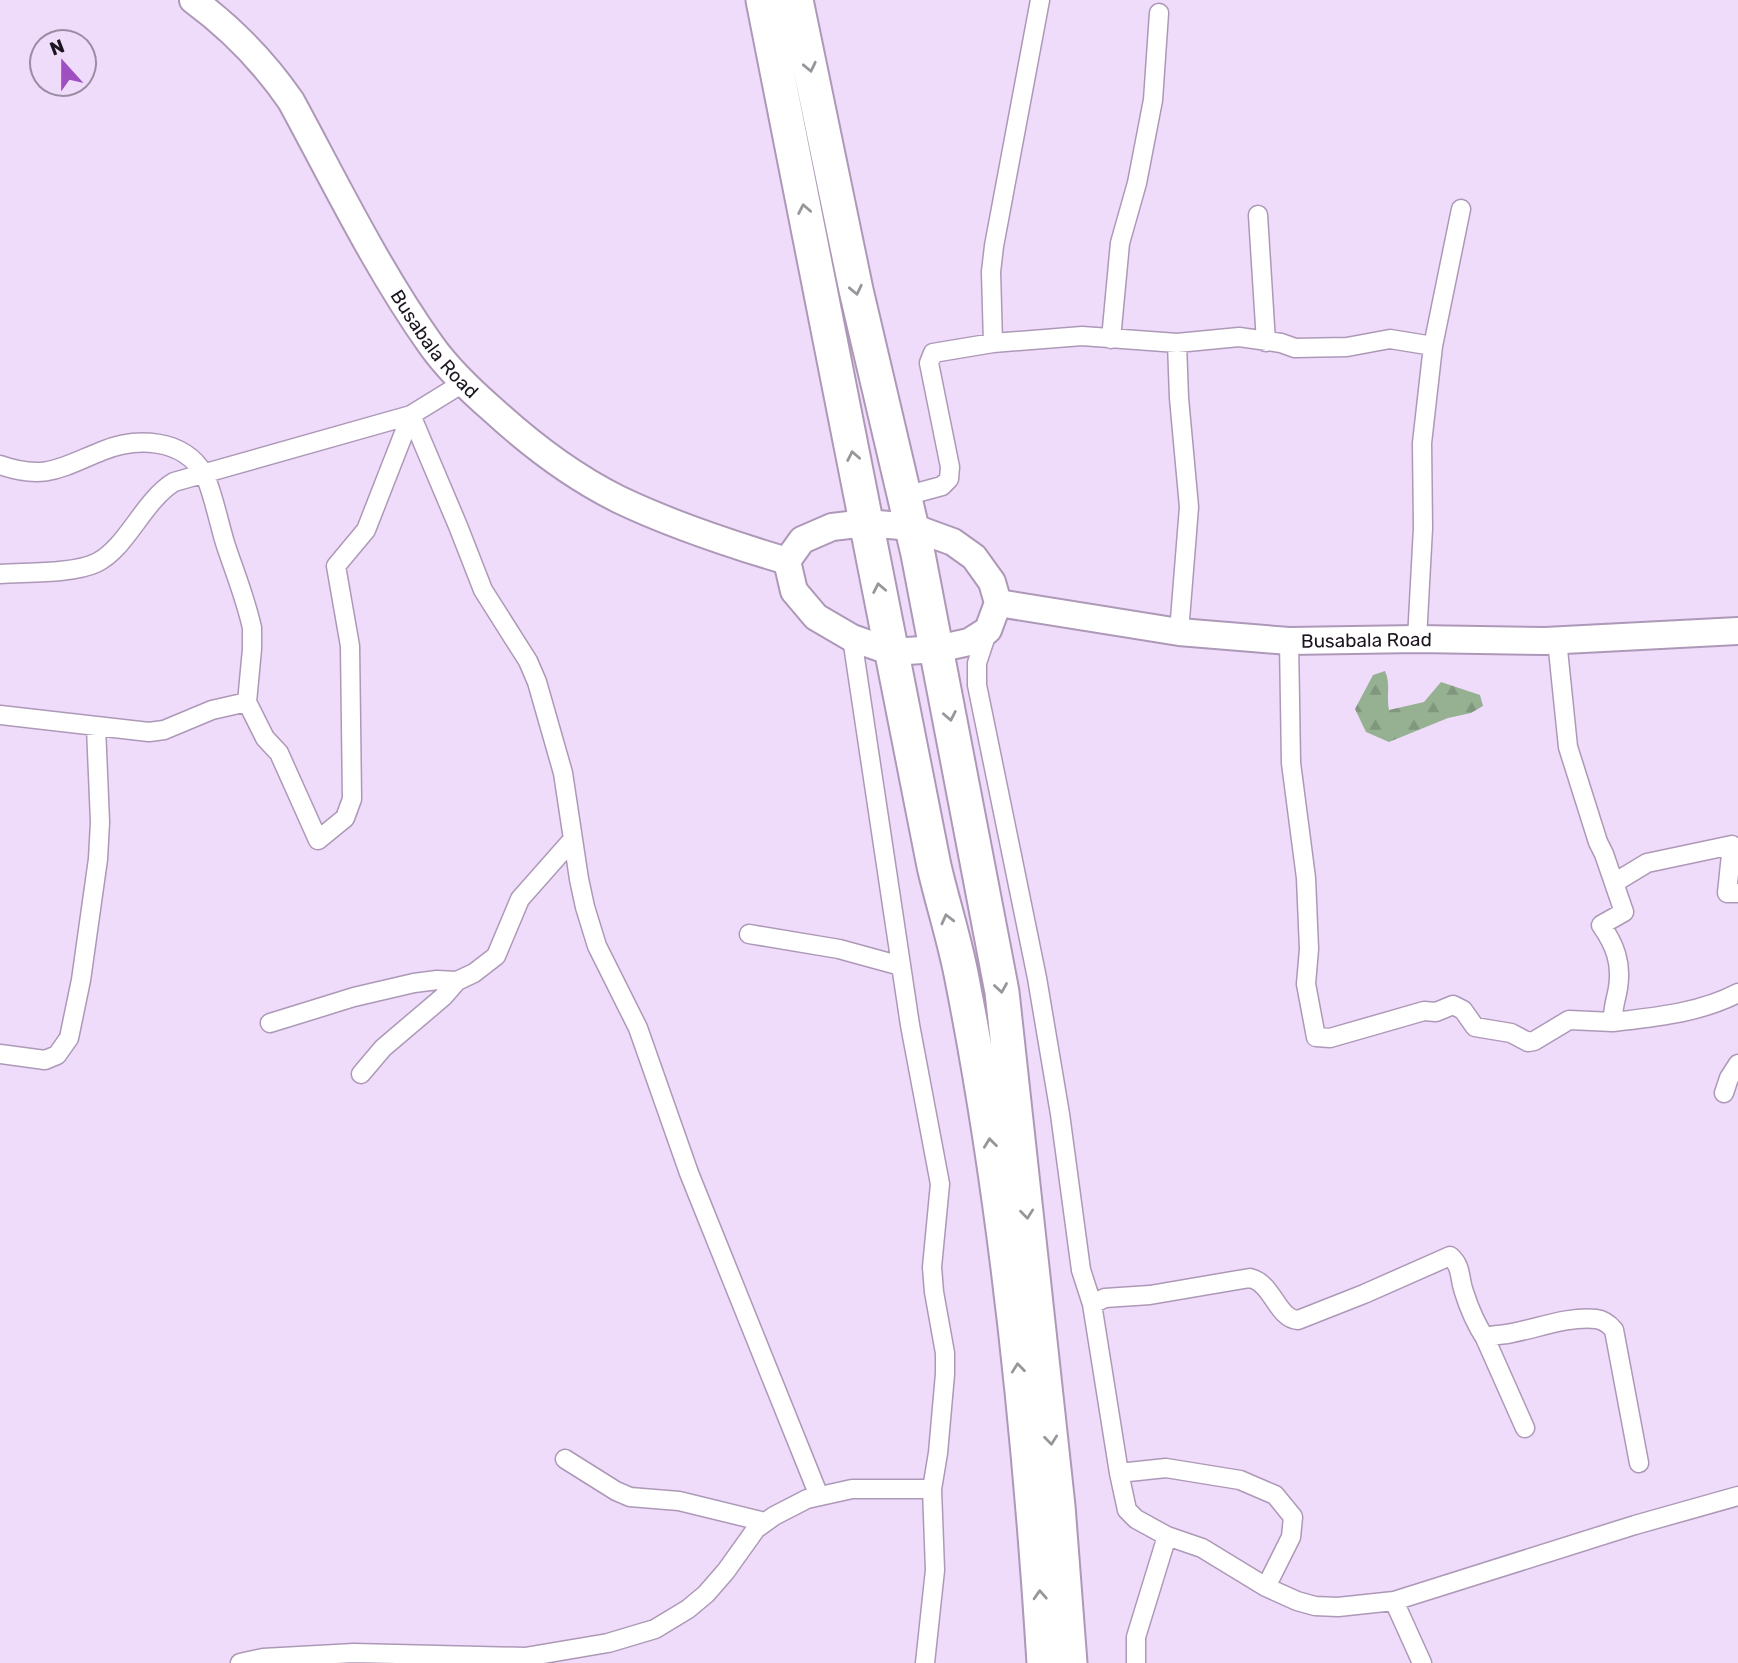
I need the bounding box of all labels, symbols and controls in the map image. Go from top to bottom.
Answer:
north arrow [28,28,98,98]
text: N [47,34,68,61]
one-way arrow [802,61,817,73]
one-way arrow [798,203,813,215]
one-way arrow [848,284,863,296]
street label: Busabala Road [385,285,483,403]
one-way arrow [847,450,862,462]
one-way arrow [872,582,887,594]
street label: Busabala Road [1301,628,1432,653]
one-way arrow [941,710,956,722]
one-way arrow [941,914,955,926]
one-way arrow [993,982,1008,994]
one-way arrow [983,1137,998,1149]
one-way arrow [1020,1208,1035,1220]
one-way arrow [1011,1363,1026,1374]
one-way arrow [1044,1434,1059,1446]
one-way arrow [1032,1589,1047,1600]

